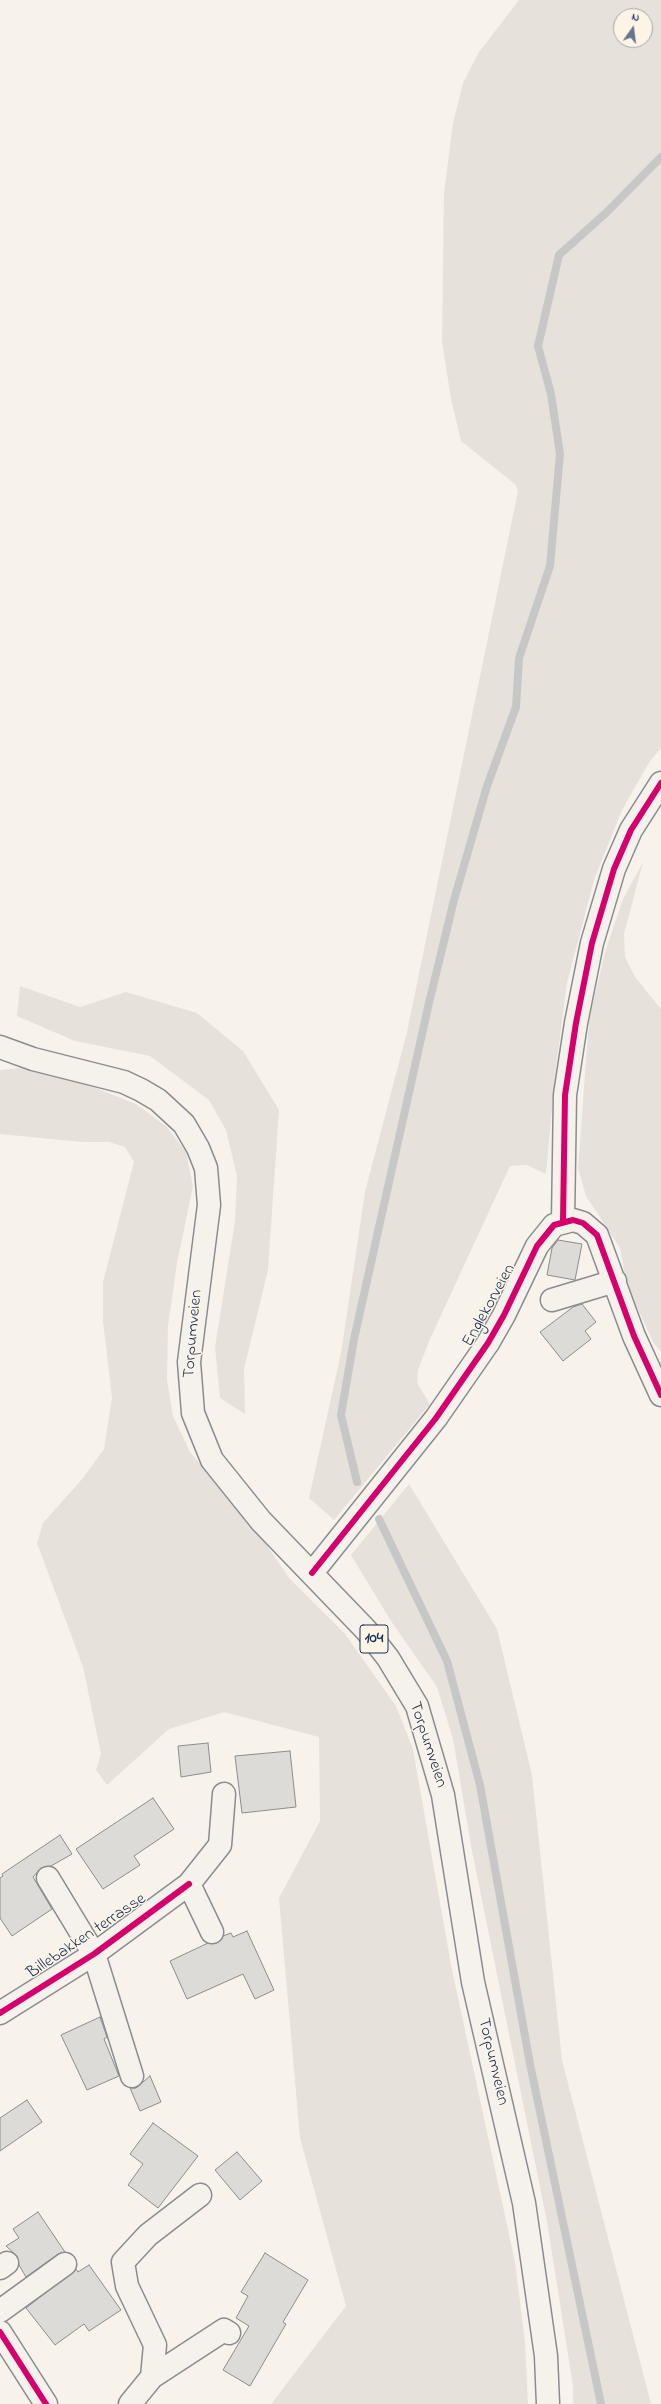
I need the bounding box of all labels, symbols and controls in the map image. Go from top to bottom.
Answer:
north arrow [613,8,653,48]
text: N [630,9,641,26]
street label: Englekorveien [459,1261,521,1351]
street label: Torpumveien [180,1289,208,1379]
road number: 104 [360,1625,388,1653]
street label: Torpumveien [404,1700,450,1790]
street label: Billebakken terrasse [24,1890,150,1984]
street label: Torpumveien [472,2016,512,2108]

